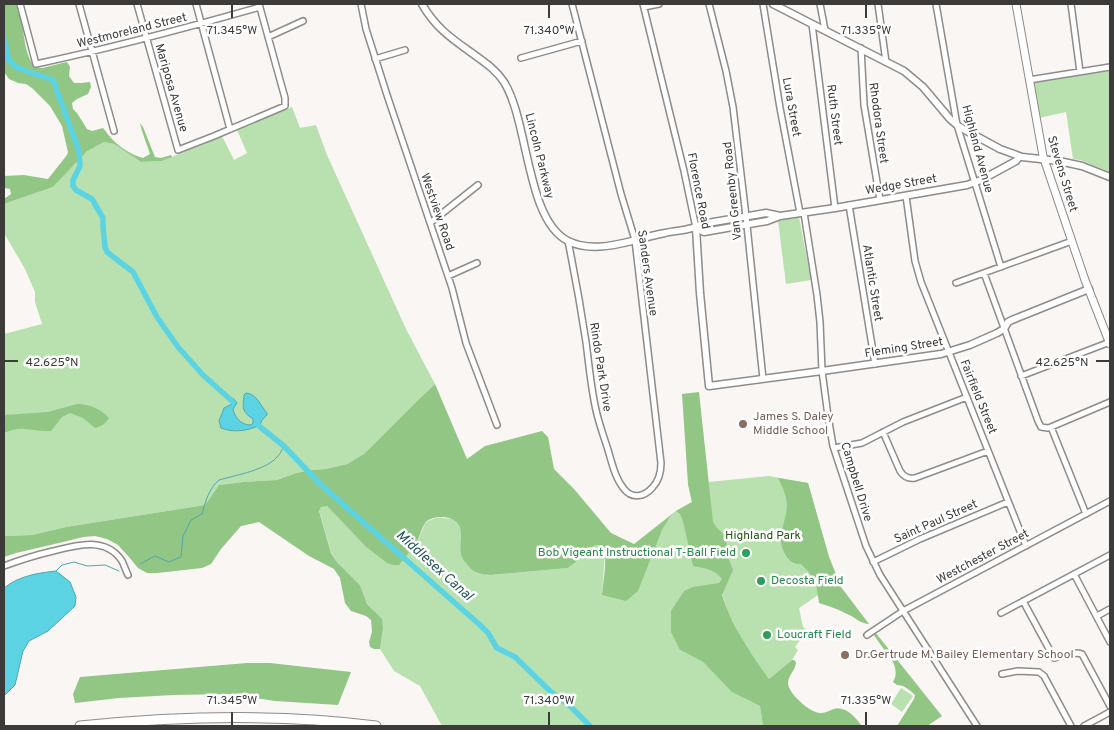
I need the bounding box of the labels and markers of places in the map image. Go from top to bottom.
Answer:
place label: James S. Daley Middle School [753,409,834,439]
marker: James S. Daley Middle School [737,418,749,430]
place label: Bob Vigeant Instructional T-Ball Field [538,545,736,561]
marker: Bob Vigeant Instructional T-Ball Field [740,547,752,559]
place label: Decosta Field [771,573,844,589]
marker: Decosta Field [755,575,767,587]
place label: Loucraft Field [777,627,851,643]
marker: Loucraft Field [761,629,773,641]
place label: Dr.Gertrude M. Bailey Elementary School [855,647,1074,663]
marker: Dr.Gertrude M. Bailey Elementary School [839,649,851,661]

